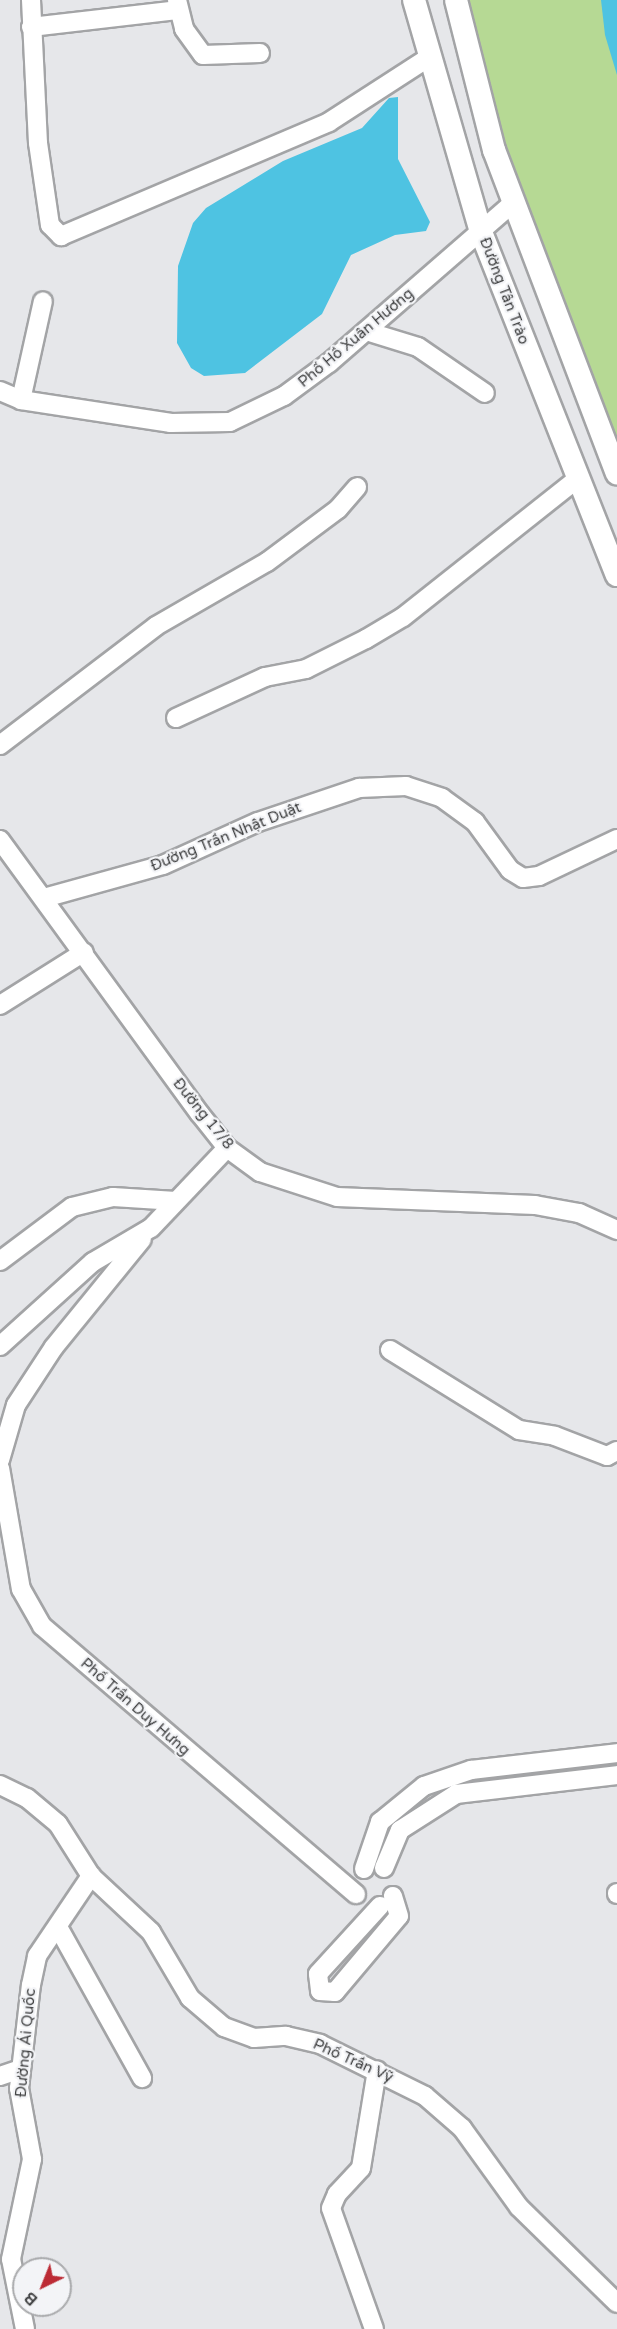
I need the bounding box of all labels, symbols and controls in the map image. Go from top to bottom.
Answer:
street label: Đường Tân Trào [475,235,533,347]
street label: Phố Hồ Xuân Hương [295,285,417,391]
street label: Đường Trần Nhật Duật [148,799,304,875]
street label: Đường 17/8 [169,1075,237,1153]
street label: Phố Trần Duy Hưng [77,1655,193,1759]
street label: Đường Ái Quốc [12,1988,40,2098]
street label: Phố Trần Vỹ [310,2035,396,2087]
north arrow [12,2257,72,2317]
text: B [20,2288,42,2310]

